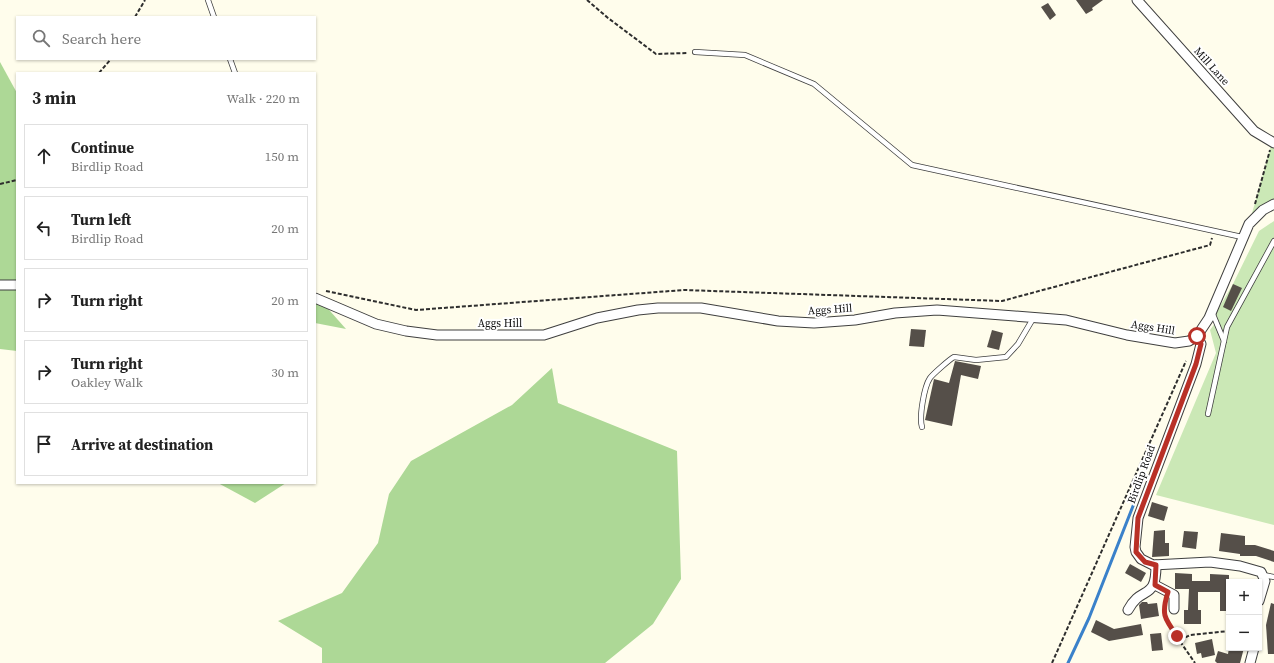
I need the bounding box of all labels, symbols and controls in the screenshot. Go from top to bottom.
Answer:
search box [16,16,316,60]
icon: search [30,27,52,49]
text: Search here [62,28,141,49]
street label: Mill Lane [1190,44,1233,89]
text: 3 min [32,86,76,110]
text: Walk · 220 m [227,90,300,107]
text: Continue [71,137,134,158]
icon: ahead [33,145,55,167]
text: 150 m [265,148,299,165]
text: Birdlip Road [71,158,143,175]
text: Turn left [71,209,131,230]
icon: left [33,217,55,239]
text: 20 m [271,220,299,237]
text: Birdlip Road [71,230,143,247]
icon: right [33,289,55,311]
text: Turn right [71,290,143,311]
text: 20 m [271,292,299,309]
street label: Aggs Hill [807,300,853,319]
street label: Aggs Hill [478,316,522,331]
street label: Aggs Hill [1130,317,1176,338]
route start [1188,327,1206,345]
text: Turn right [71,353,143,374]
icon: right [33,361,55,383]
text: 30 m [271,364,299,381]
text: Oakley Walk [71,374,143,391]
icon: arrive [33,433,55,455]
text: Arrive at destination [71,434,213,455]
street label: Birdlip Road [1124,442,1159,506]
map controls [1226,579,1262,651]
button: + [1226,579,1262,615]
button: − [1226,615,1262,651]
route end [1168,627,1186,645]

